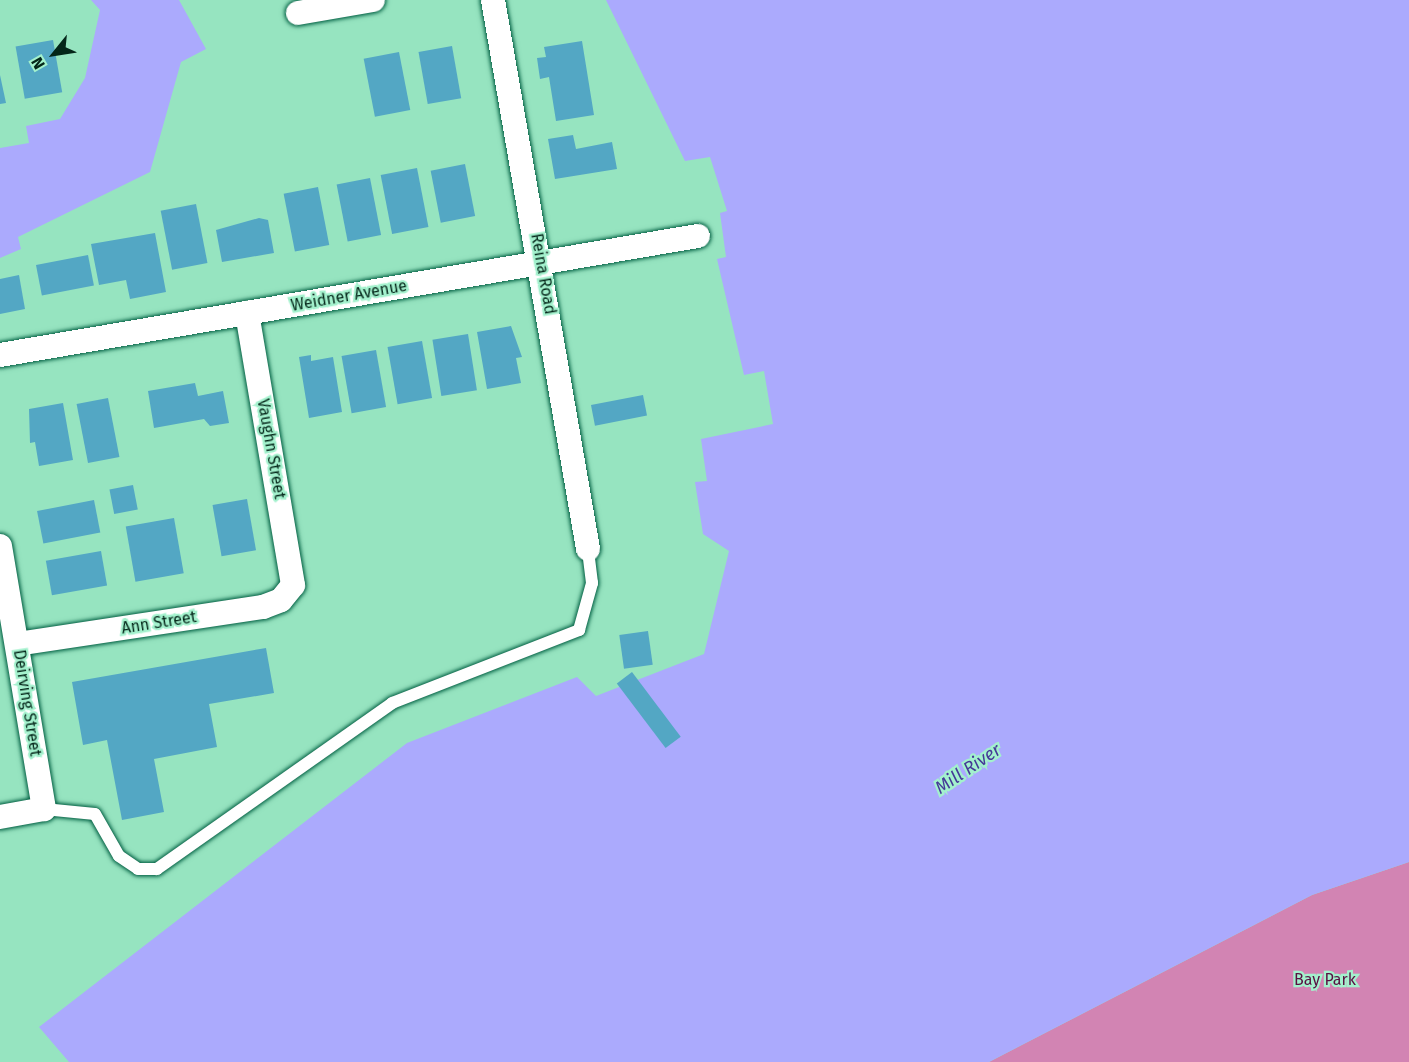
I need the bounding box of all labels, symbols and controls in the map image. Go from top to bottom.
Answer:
north arrow [24,24,84,84]
text: N [27,54,49,73]
street label: Reina Road [526,232,560,316]
street label: Weidner Avenue [289,276,409,316]
street label: Vaughn Street [253,398,289,500]
street label: Ann Street [120,608,198,638]
street label: Deirving Street [9,648,45,758]
water label: Mill River [931,739,1005,799]
park label: Bay Park [1294,970,1356,990]

